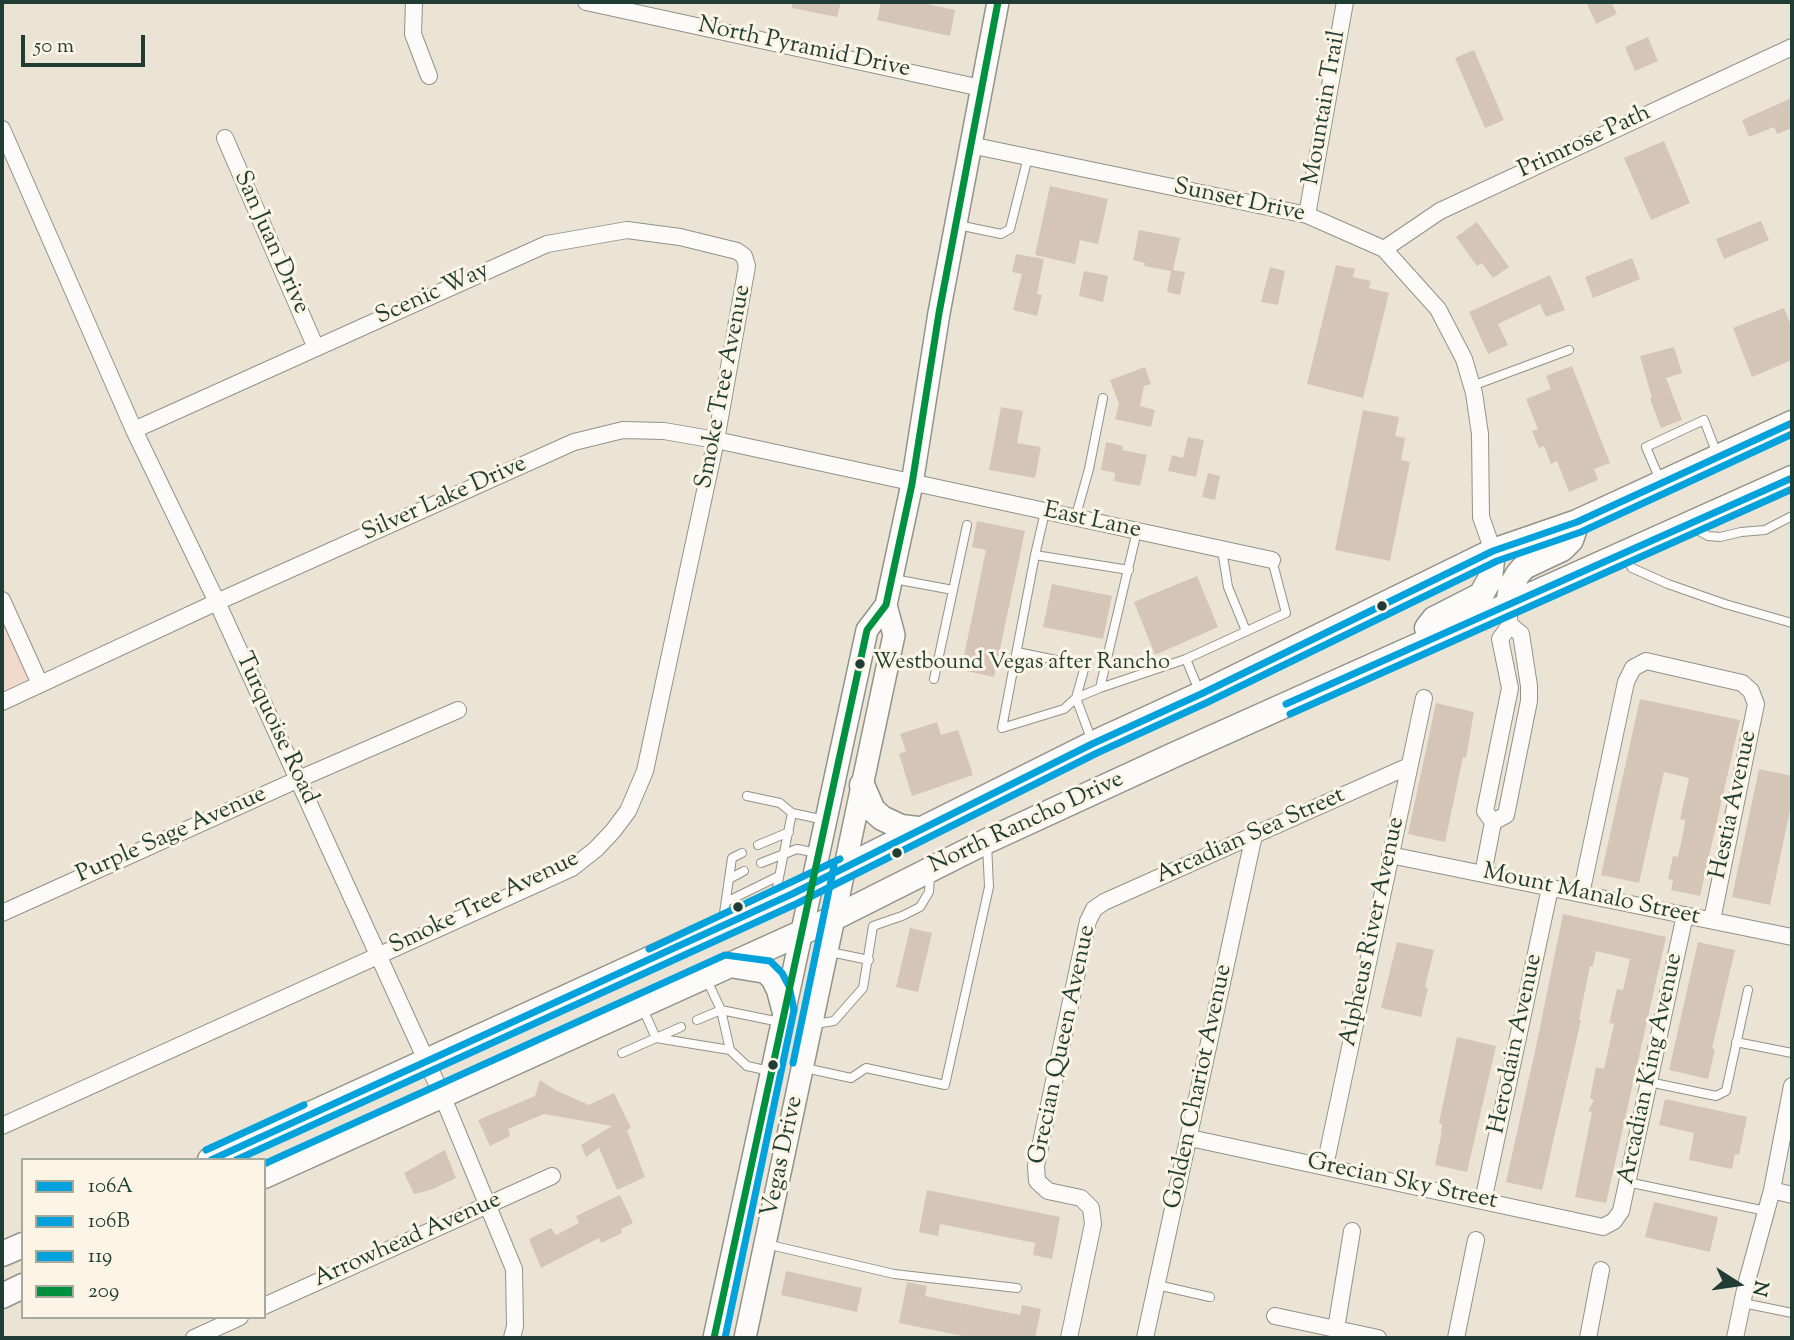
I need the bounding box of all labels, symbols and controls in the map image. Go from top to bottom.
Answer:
street label: North Pyramid Drive [695,12,913,86]
scale bar [24,21,149,65]
street label: Mountain Trail [1298,29,1354,187]
text: 50 m [34,32,74,62]
street label: Primrose Path [1514,100,1656,186]
street label: San Juan Drive [226,167,314,319]
street label: Sunset Drive [1171,174,1307,230]
street label: Scenic Way [372,257,494,333]
street label: Smoke Tree Avenue [691,283,759,491]
street label: Silver Lake Drive [358,451,532,549]
street label: East Lane [1041,498,1143,546]
unlabelled marker [1375,599,1389,613]
street label: Turquoise Road [227,649,323,809]
place label: Westbound Vegas after Rancho [873,651,1170,677]
marker: Westbound Vegas after Rancho [853,657,867,671]
street label: Hestia Avenue [1705,728,1765,882]
street label: North Rancho Drive [925,766,1129,882]
street label: Purple Sage Avenue [72,781,272,891]
street label: Arcadian Sea Street [1152,782,1350,892]
street label: Alpheus River Avenue [1336,815,1412,1049]
street label: Smoke Tree Avenue [386,846,584,962]
unlabelled marker [890,846,904,860]
street label: Mount Manalo Street [1480,859,1702,933]
unlabelled marker [731,900,745,914]
street label: Grecian Queen Avenue [1025,923,1103,1167]
street label: Herodain Avenue [1484,951,1550,1137]
street label: Arcadian King Avenue [1613,951,1691,1187]
street label: Golden Chariot Avenue [1160,962,1240,1212]
unlabelled marker [766,1058,780,1072]
street label: Vegas Drive [757,1094,811,1220]
street label: Grecian Sky Street [1304,1149,1500,1217]
legend [21,1158,266,1319]
text: 106A [88,1172,133,1202]
street label: Arrowhead Avenue [310,1187,506,1295]
text: 106B [88,1207,130,1237]
text: 119 [88,1242,112,1272]
north arrow [1703,1249,1773,1319]
text: 209 [88,1277,119,1307]
text: N [1744,1278,1774,1299]

